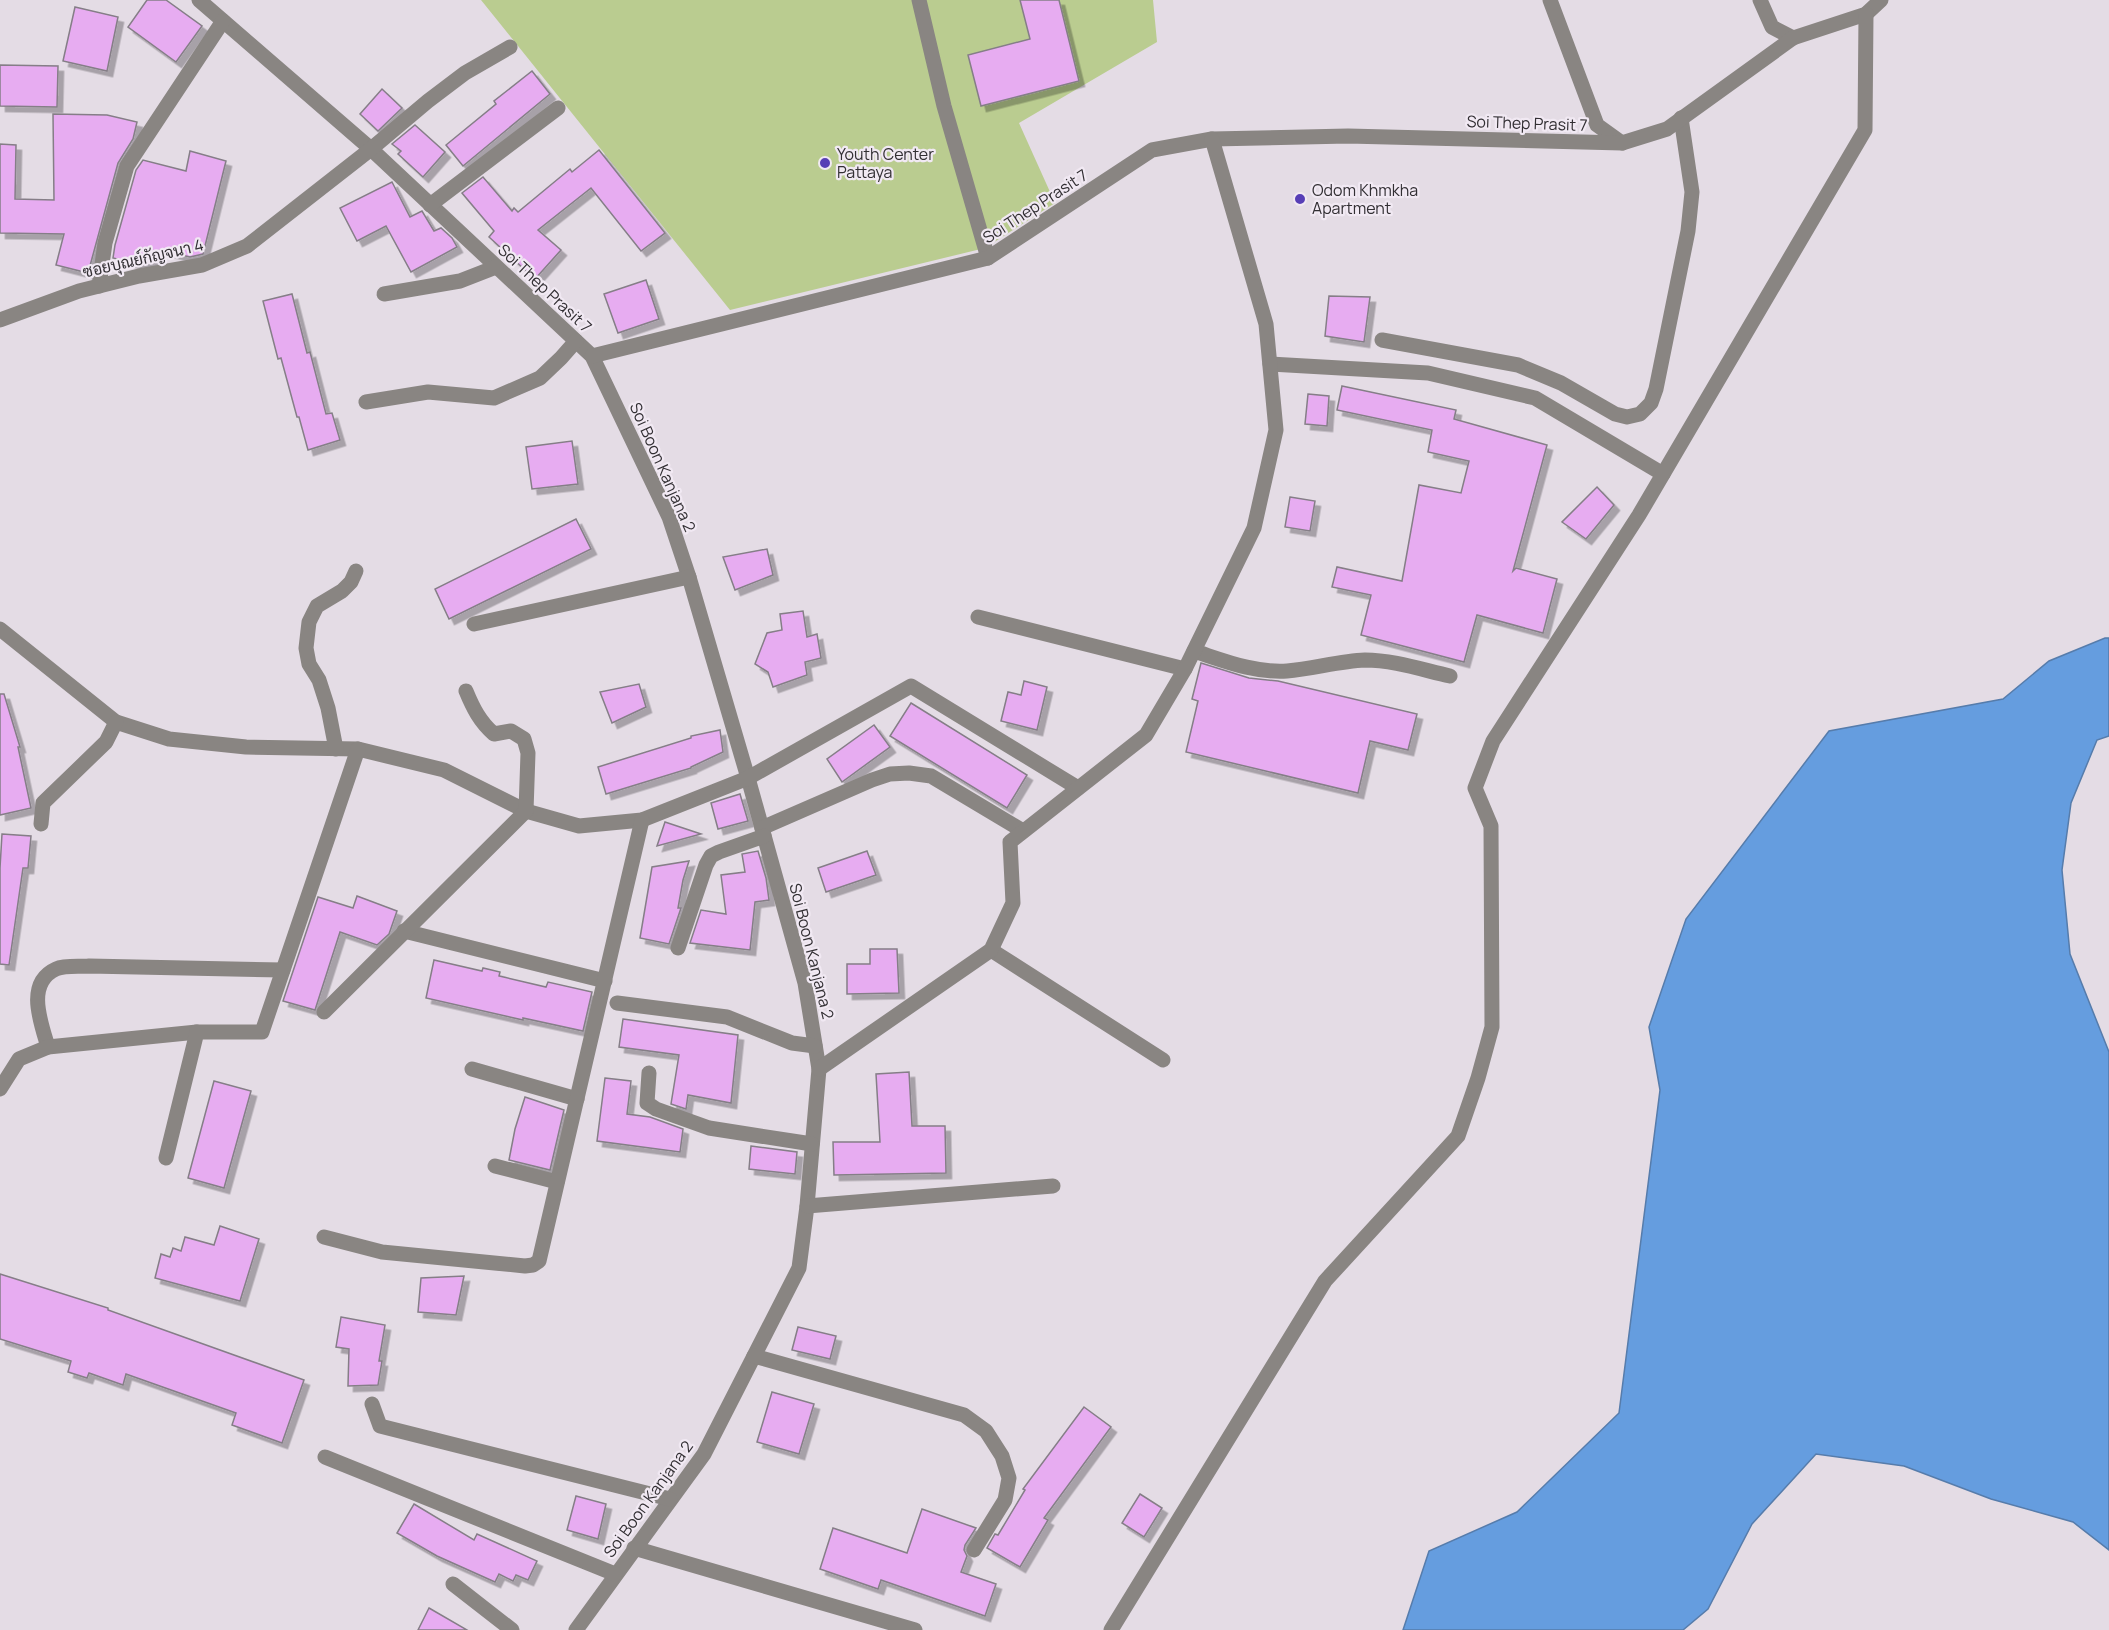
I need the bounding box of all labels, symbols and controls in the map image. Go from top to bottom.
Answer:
street label: Soi Thep Prasit 7 [1466,110,1588,136]
place label: Youth Center Pattaya [837,143,934,183]
marker: Youth Center Pattaya [818,156,832,170]
street label: Soi Thep Prasit 7 [978,164,1092,248]
place label: Odom Khmkha Apartment [1312,179,1418,219]
marker: Odom Khmkha Apartment [1293,192,1307,206]
street label: ซอยบุณย์กัญจนา 4 [80,232,206,284]
street label: Soi Thep Prasit 7 [493,239,597,337]
street label: Soi Boon Kanjana 2 [625,399,701,535]
street label: Soi Boon Kanjana 2 [784,881,840,1021]
street label: Soi Boon Kanjana 2 [598,1436,698,1562]

